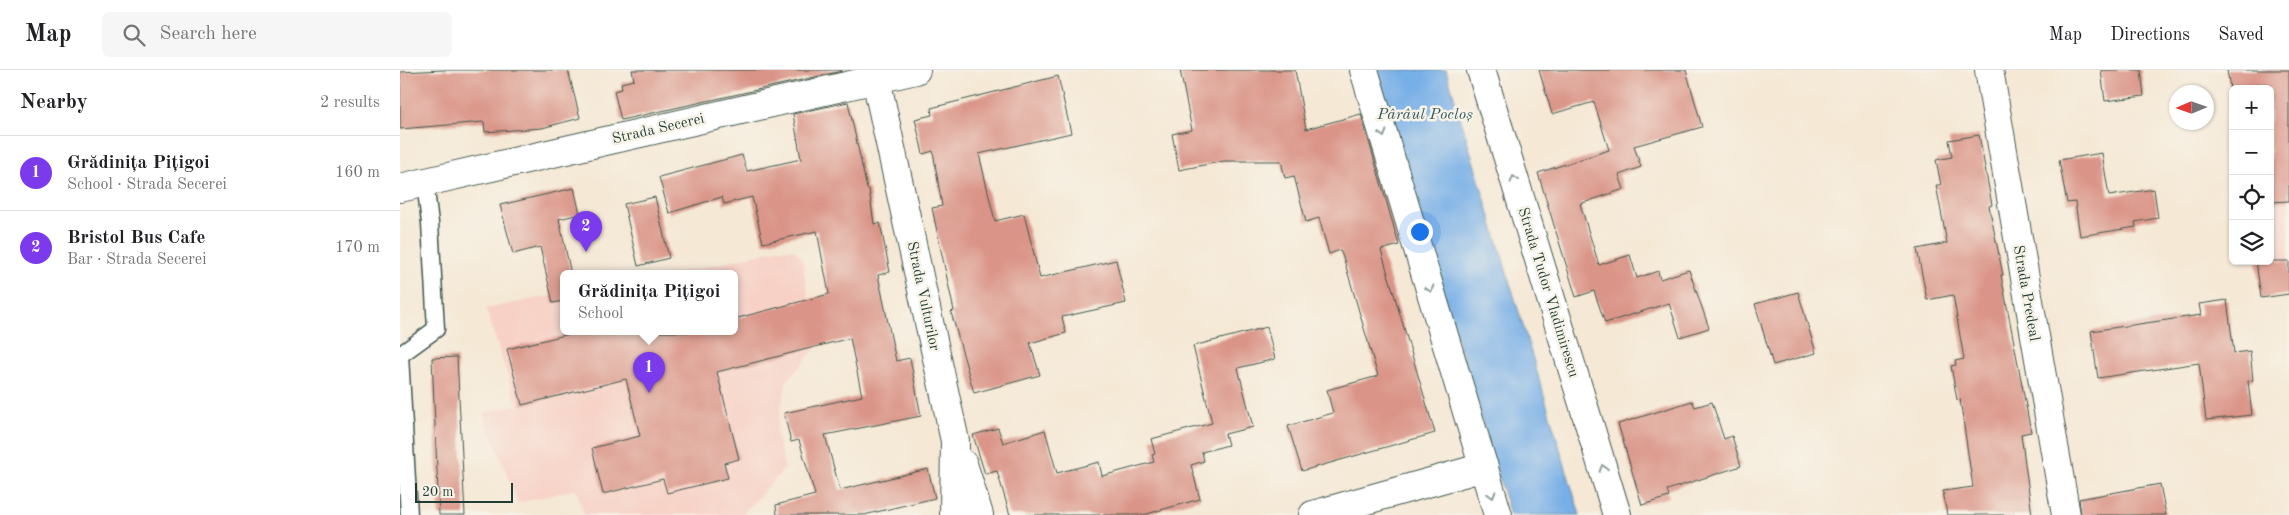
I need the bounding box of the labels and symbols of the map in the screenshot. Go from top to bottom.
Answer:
north arrow [2169,85,2214,130]
water label: Pârâul Pocloș [1376,107,1473,123]
street label: Strada Secerei [611,112,706,147]
one-way arrow [1377,129,1387,137]
one-way arrow [1510,176,1520,184]
street label: Strada Tudor Vladimirescu [1515,206,1581,379]
pin: 2 [570,211,602,252]
your location [1407,219,1433,245]
street label: Strada Vulturilor [904,240,941,352]
street label: Strada Predeal [2010,244,2041,342]
one-way arrow [1425,284,1435,293]
pin: 1 [633,352,665,393]
one-way arrow [1599,465,1609,473]
scale bar [415,480,512,503]
one-way arrow [1487,490,1497,498]

